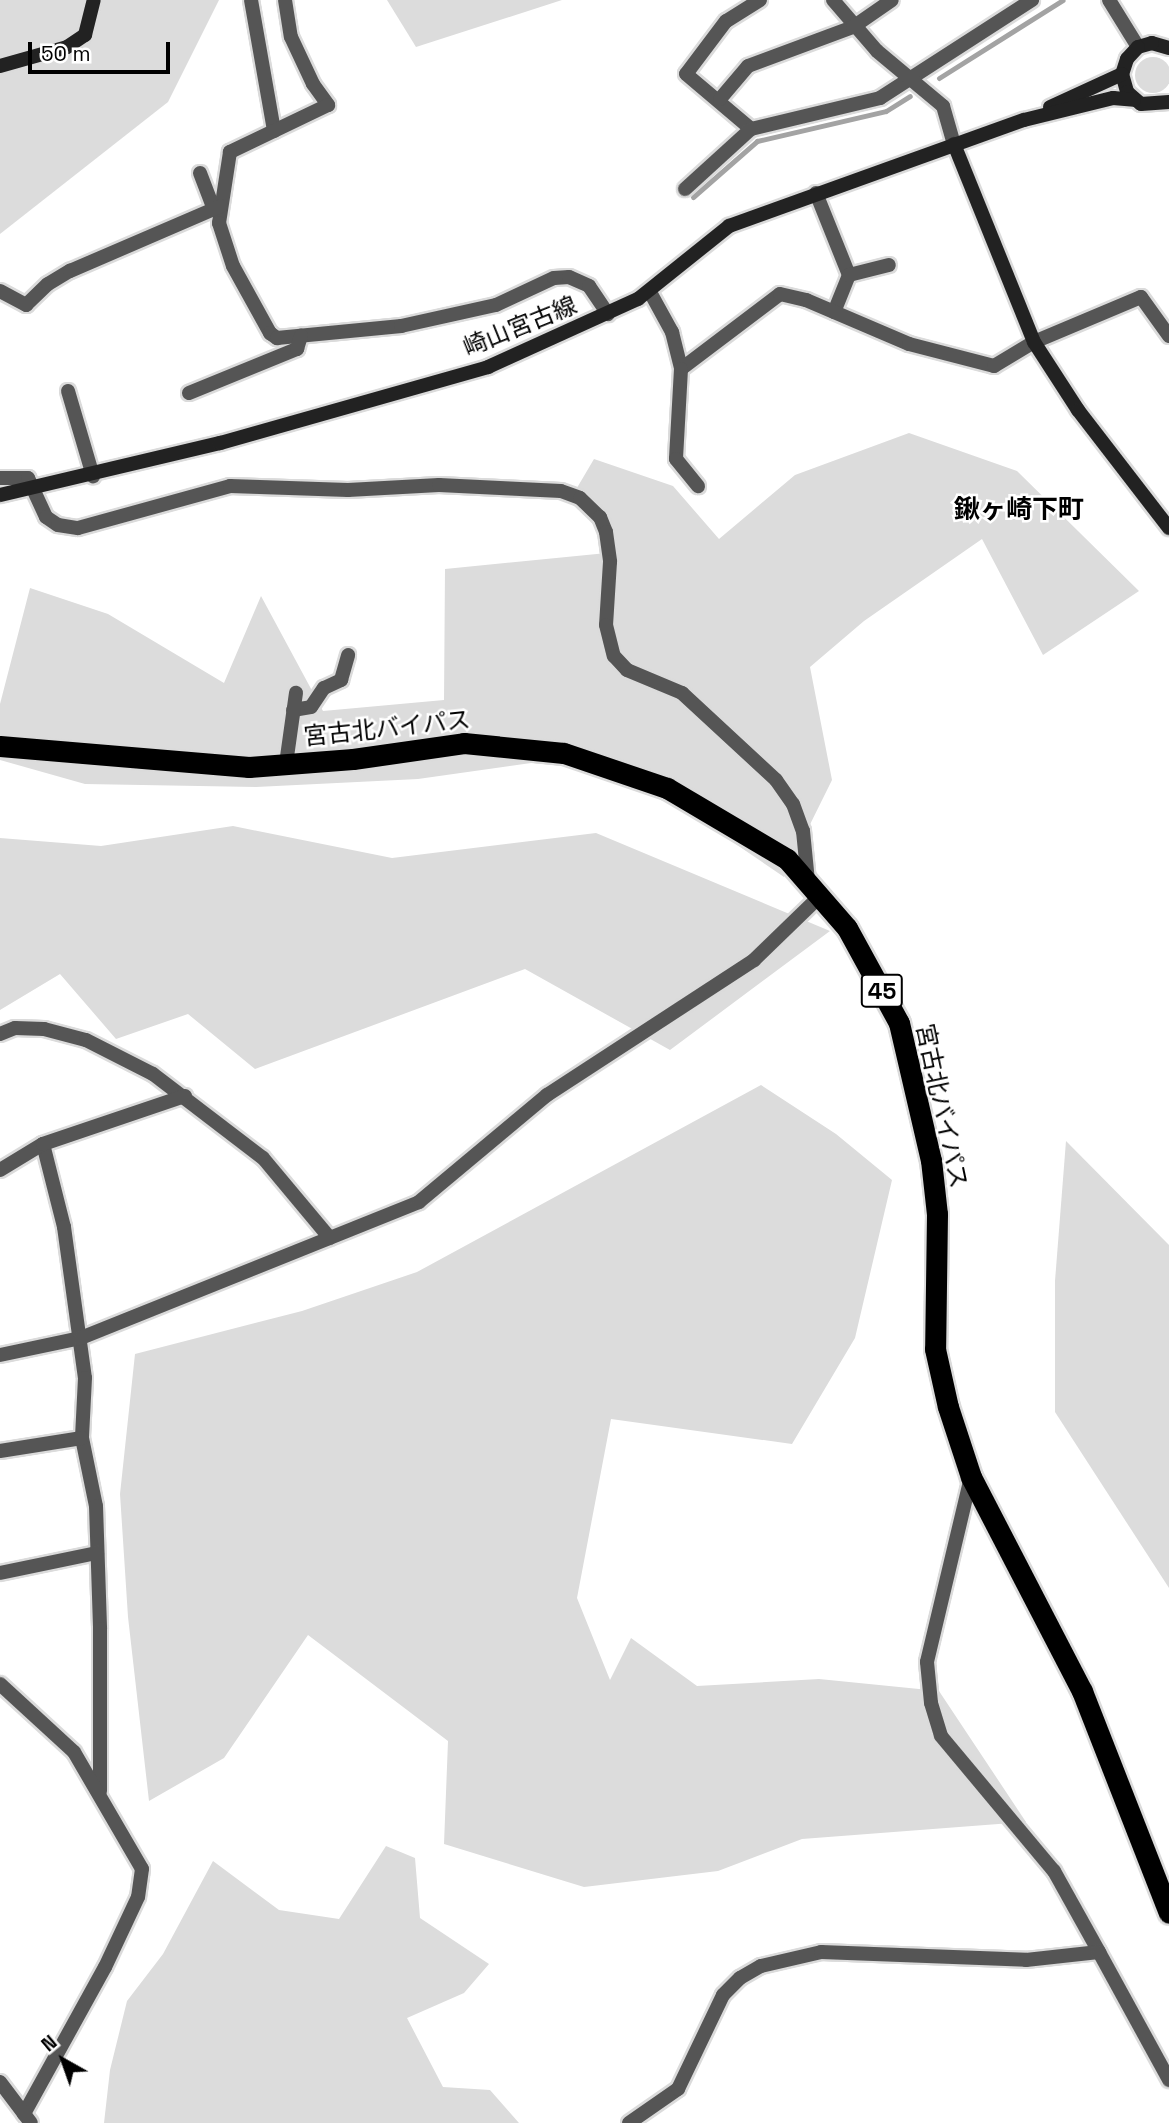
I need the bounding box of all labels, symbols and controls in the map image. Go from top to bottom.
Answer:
scale bar [32,28,173,72]
text: 50 m [41,40,91,67]
street label: 崎山宮古線 [459,290,581,362]
district label: 鍬ヶ崎下町 [954,494,1084,526]
street label: 宮古北バイパス [302,705,472,751]
road number: 45 [859,972,905,1010]
street label: 宮古北バイパス [910,1021,974,1191]
north arrow [28,2025,98,2095]
text: N [36,2030,62,2057]

